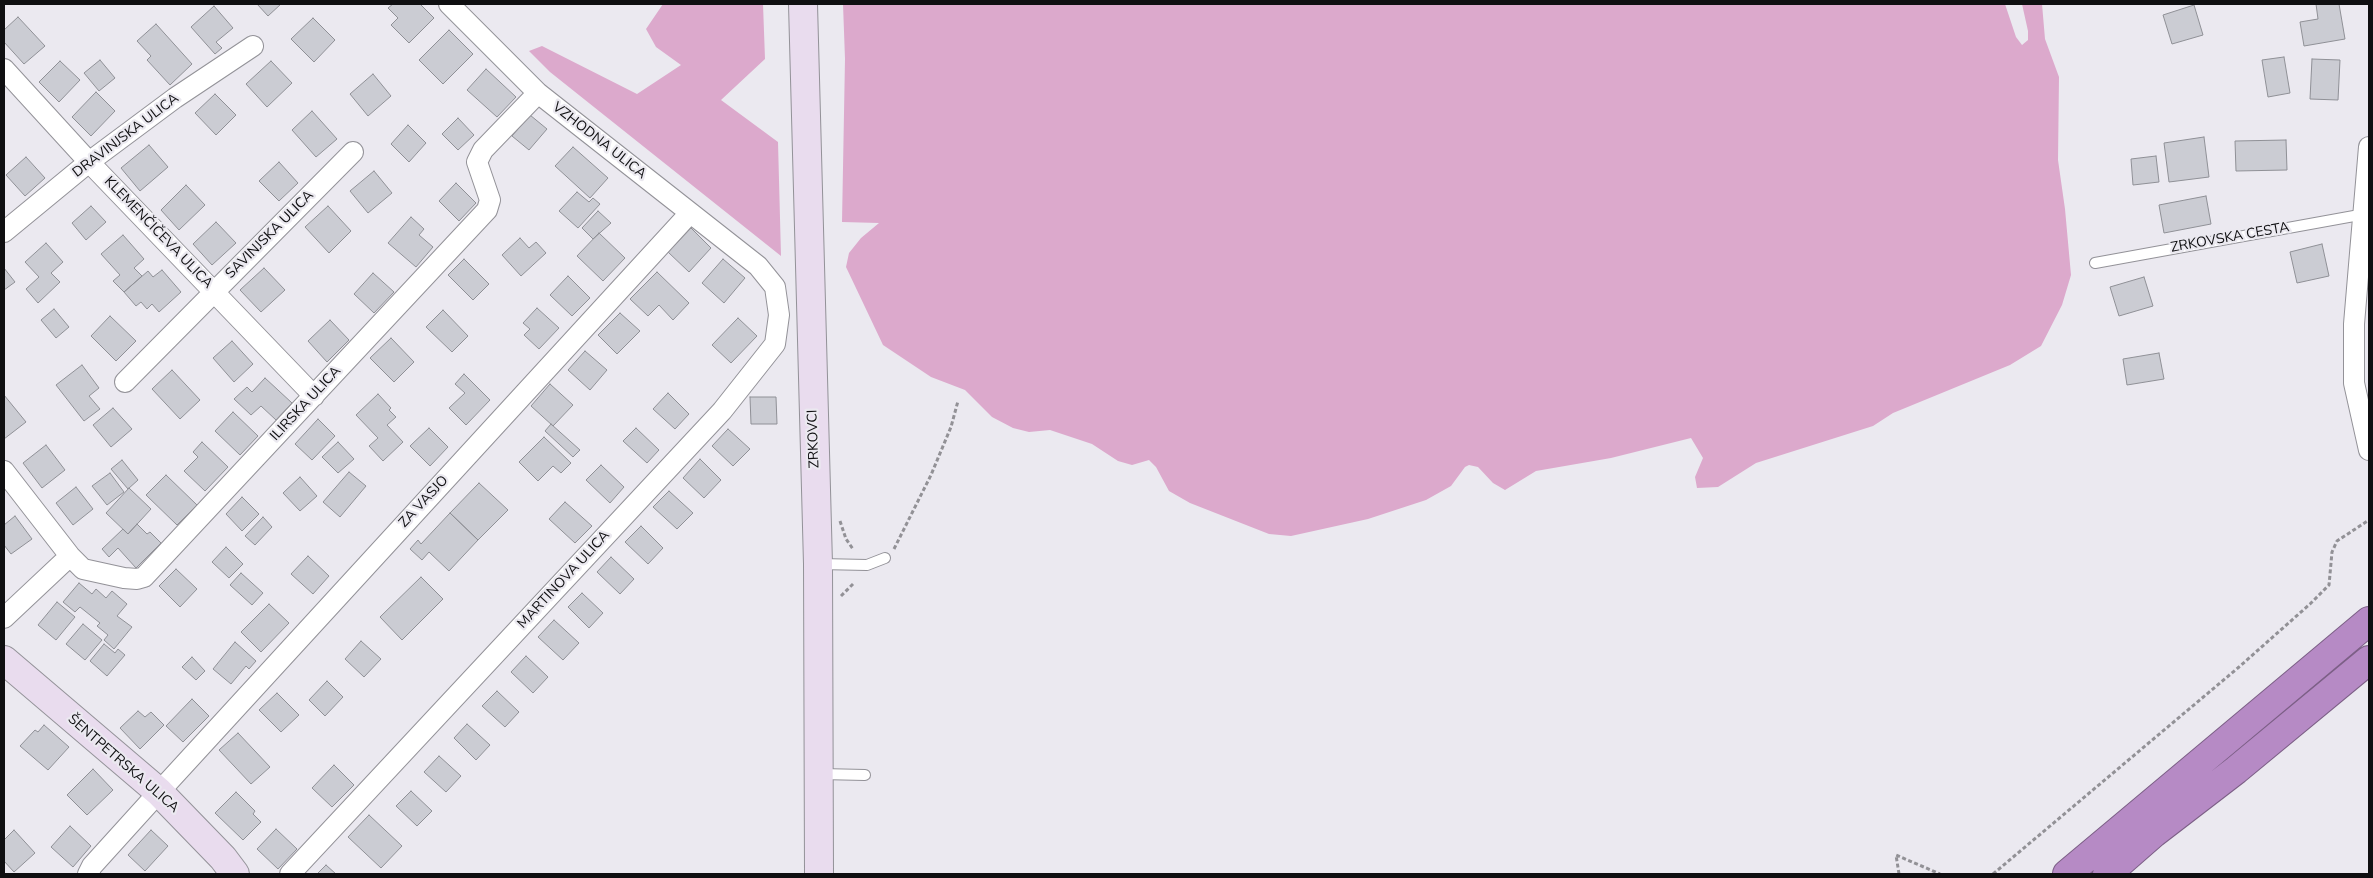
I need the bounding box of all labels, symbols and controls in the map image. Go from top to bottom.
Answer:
street label: DRAVINJSKA ULICA [70,91,182,181]
street label: VZHODNA ULICA [549,99,649,183]
street label: KLEMENČIČEVA ULICA [100,174,216,292]
street label: SAVINJSKA ULICA [222,187,318,283]
street label: ZRKOVSKA CESTA [2169,219,2291,257]
street label: ILIRSKA ULICA [267,363,345,445]
street label: ZRKOVCI [805,409,823,469]
street label: ZA VASJO [396,473,452,531]
street label: MARTINOVA ULICA [514,528,614,632]
street label: ŠENTPETRSKA ULICA [64,711,182,817]

